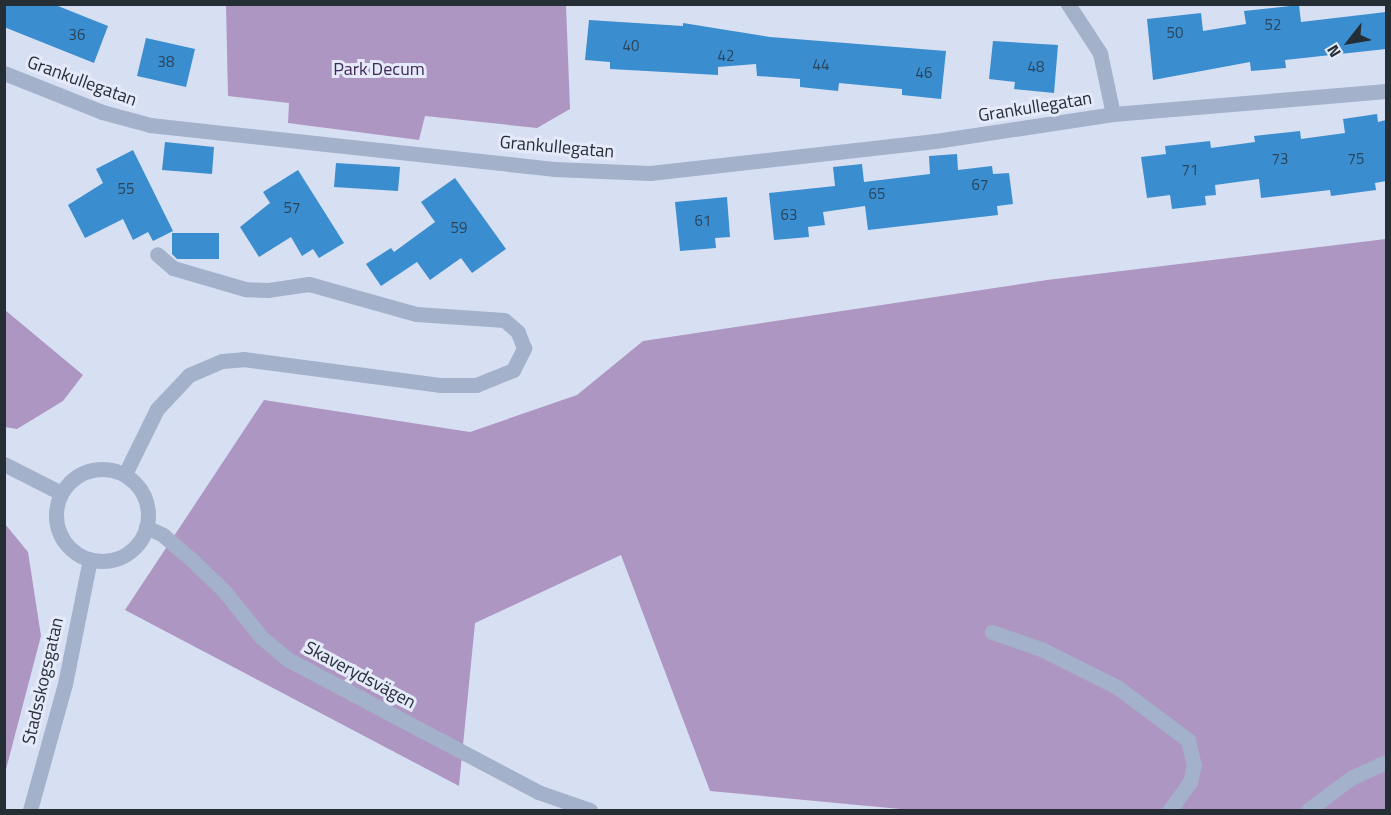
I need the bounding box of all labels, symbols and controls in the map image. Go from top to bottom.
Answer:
north arrow [1319,12,1379,72]
house number: 52 [1265,16,1281,34]
house number: 50 [1167,24,1183,42]
house number: 36 [69,26,85,44]
house number: 40 [623,37,639,55]
text: N [1320,40,1347,62]
house number: 42 [718,47,734,65]
street label: Grankullegatan [24,51,140,111]
house number: 38 [158,53,174,71]
house number: 44 [813,56,829,74]
park label: Park Decum [333,58,425,80]
house number: 48 [1028,58,1044,76]
house number: 46 [916,64,932,82]
street label: Grankullegatan [977,87,1093,127]
street label: Grankullegatan [499,131,615,163]
house number: 73 [1272,150,1288,168]
house number: 75 [1348,150,1364,168]
house number: 71 [1182,161,1198,179]
house number: 67 [972,176,988,194]
house number: 55 [118,180,134,198]
house number: 65 [869,185,885,203]
house number: 57 [284,199,300,217]
house number: 63 [781,206,797,224]
house number: 61 [695,212,711,230]
house number: 59 [451,219,467,237]
street label: Stadsskogsgatan [18,615,68,747]
street label: Skaverydsvägen [301,637,419,713]

